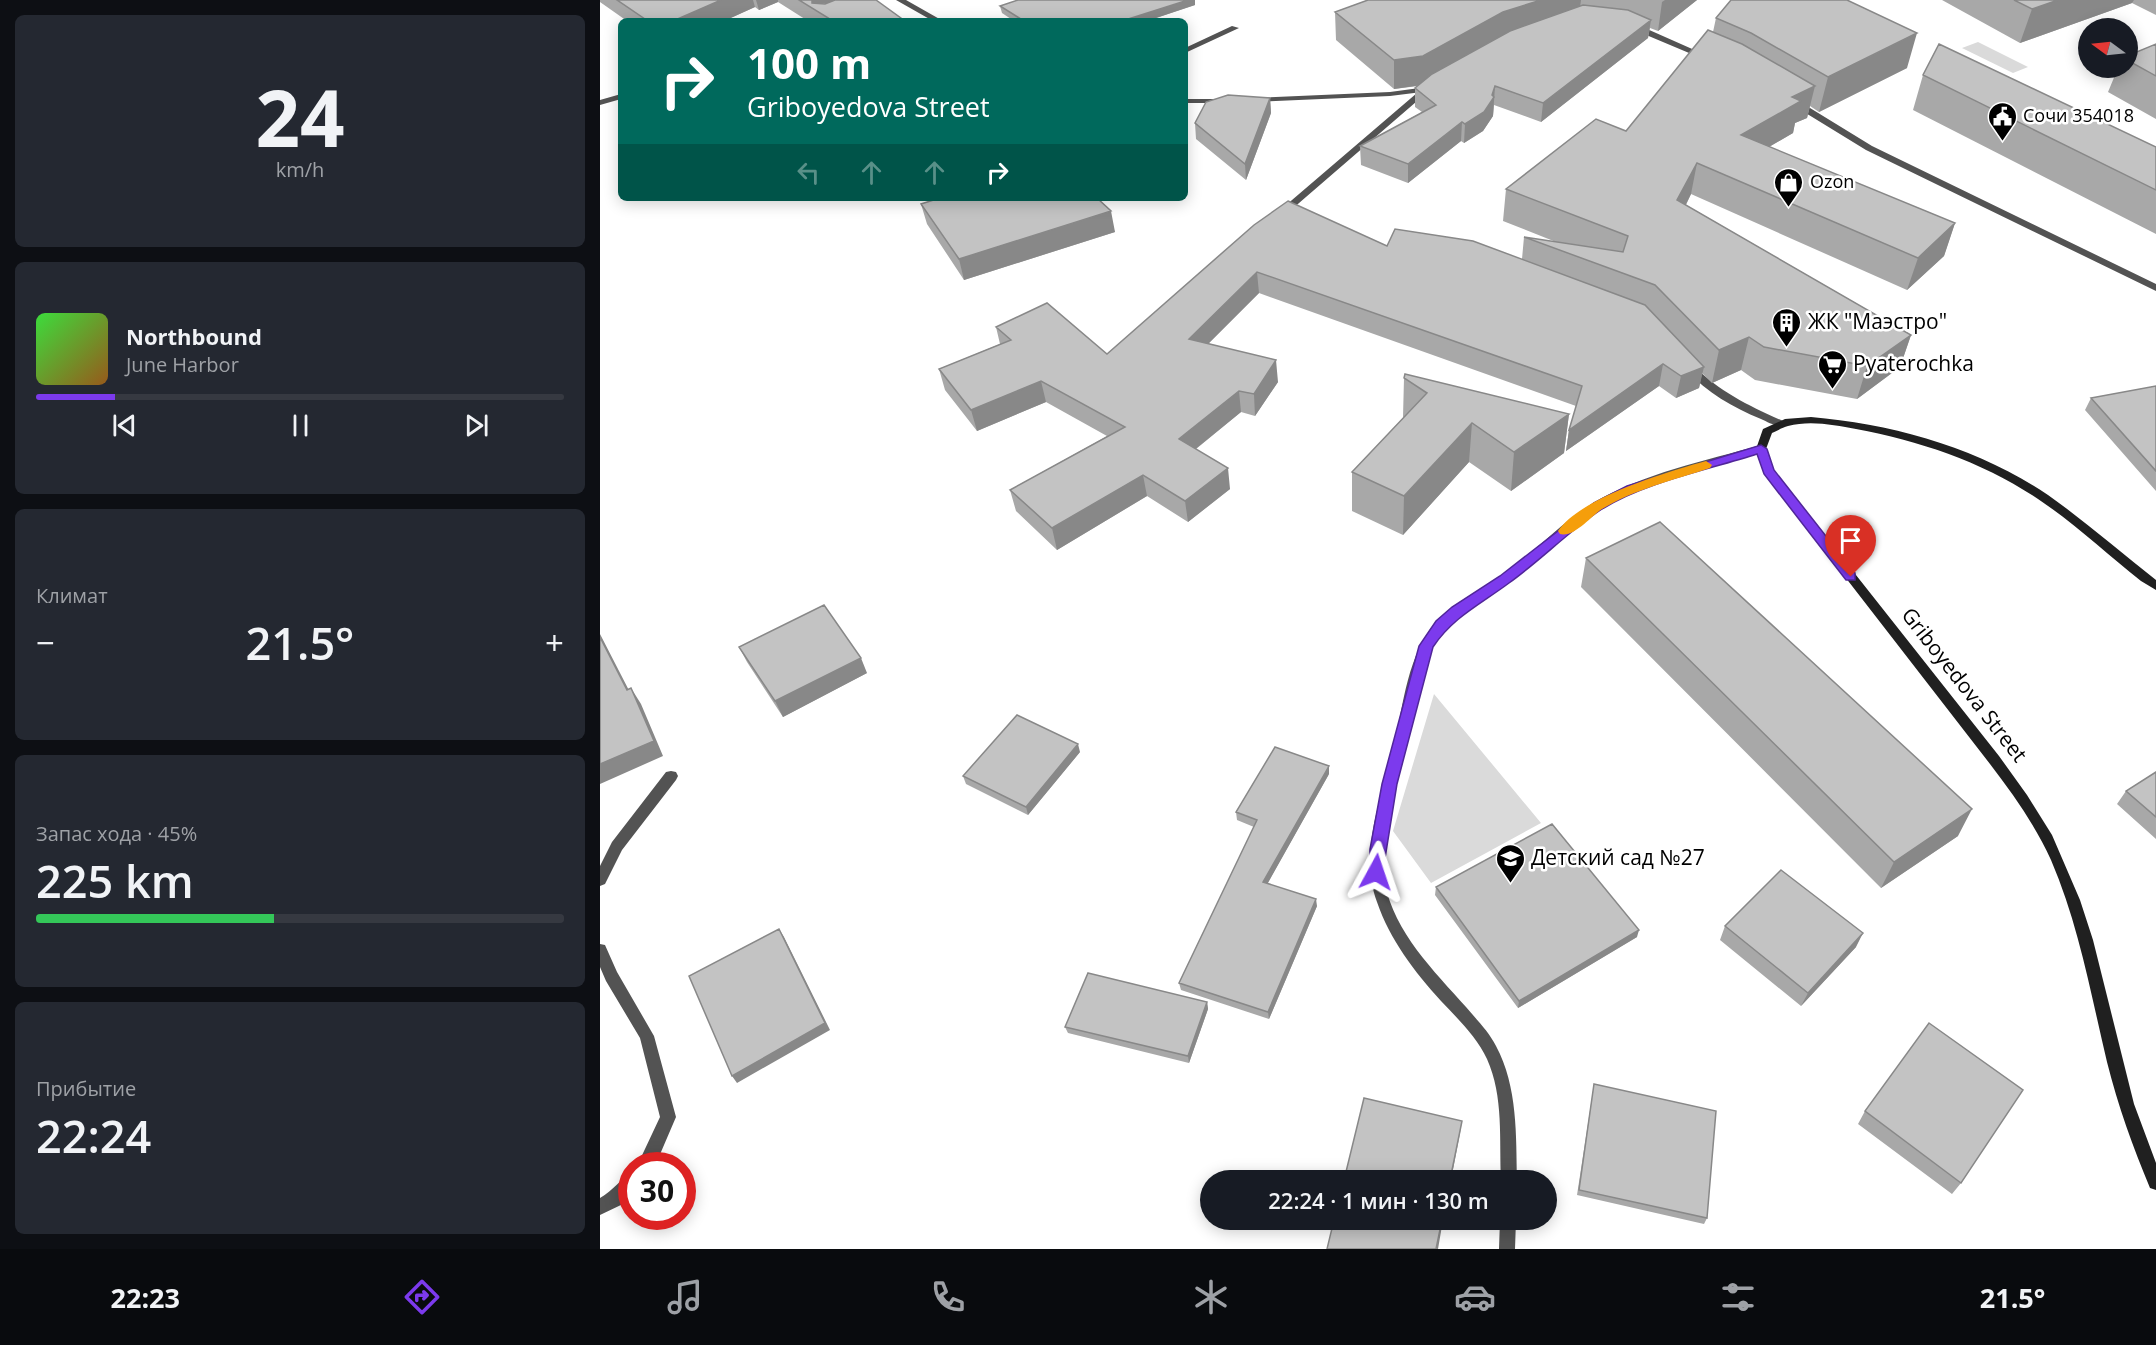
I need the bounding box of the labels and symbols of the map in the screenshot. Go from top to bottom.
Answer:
north arrow [2078,18,2138,78]
public building icon: Сочи 354018 [1986,100,2018,142]
place label: Сочи 354018 [2023,103,2134,127]
shop icon: Ozon [1773,166,1805,208]
place label: Ozon [1810,169,1854,193]
building icon: ЖК "Маэстро" [1771,306,1803,348]
place label: ЖК "Маэстро" [1808,307,1947,335]
supermarket icon: Pyaterochka [1816,348,1848,390]
place label: Pyaterochka [1853,349,1974,377]
pin [1825,515,1876,577]
street label: Griboyedova Street [1896,601,2034,767]
position arrow [1344,840,1408,904]
school or university icon: Детский сад №27 [1494,842,1526,884]
place label: Детский сад №27 [1531,843,1705,871]
speed limit sign: 30 [618,1152,696,1230]

